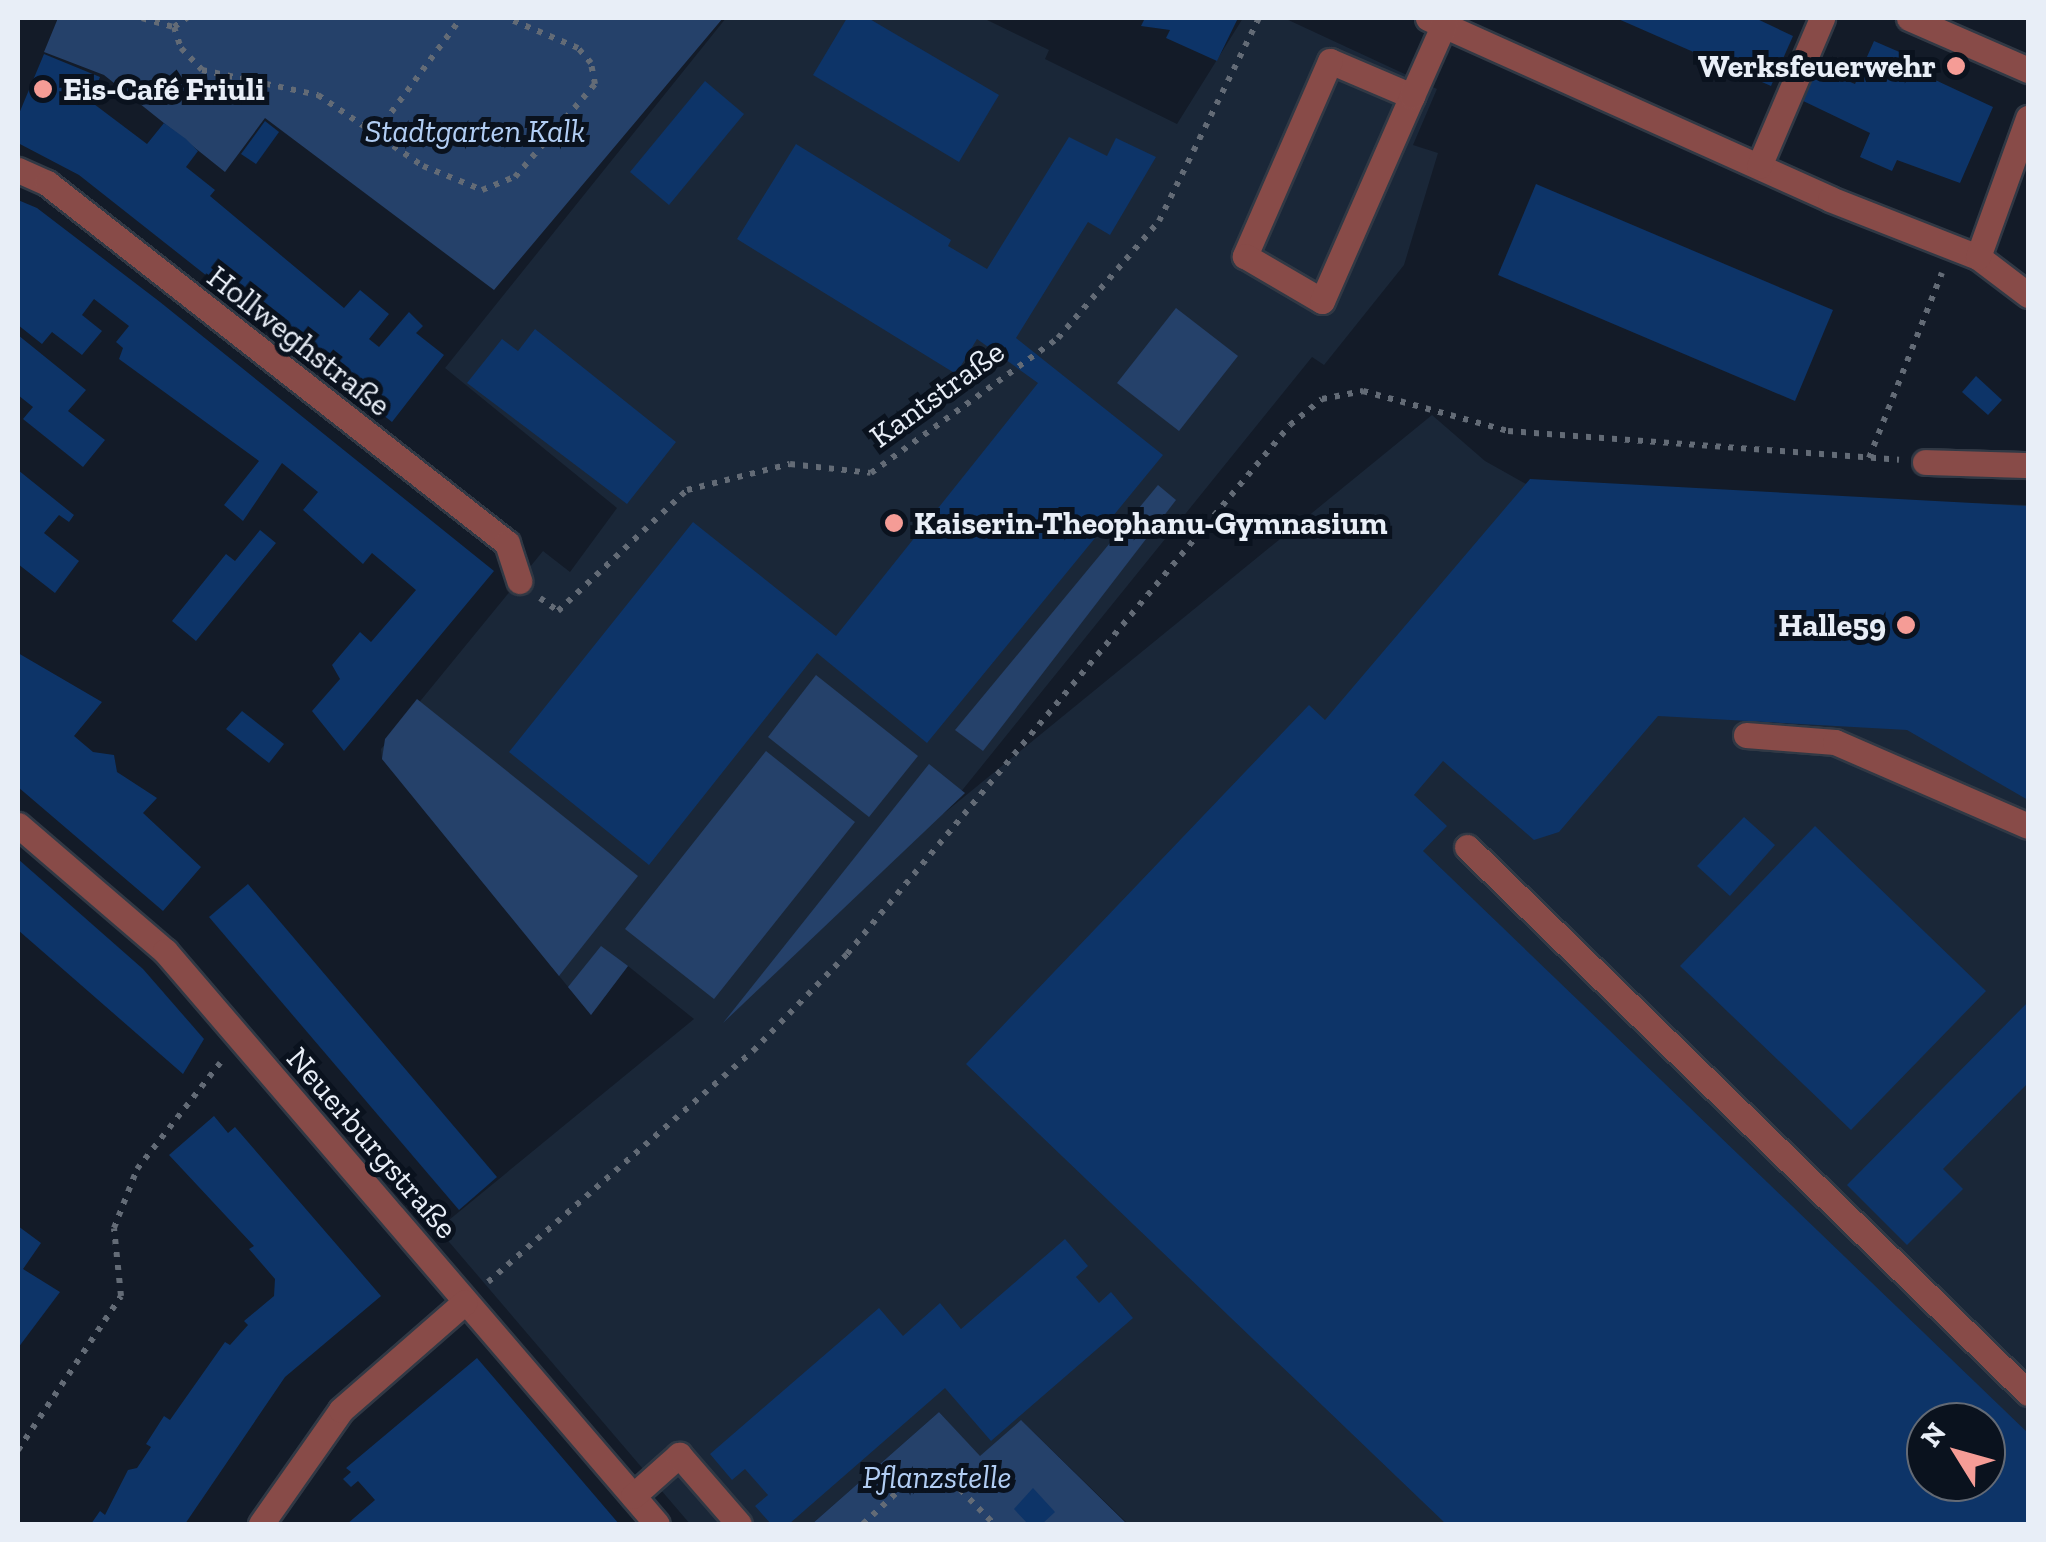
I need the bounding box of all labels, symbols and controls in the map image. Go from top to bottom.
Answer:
place label: Werksfeuerwehr [1698,47,1936,85]
marker: Werksfeuerwehr [1945,55,1967,77]
place label: Eis-Café Friuli [63,70,265,108]
marker: Eis-Café Friuli [32,78,54,100]
park label: Stadtgarten Kalk [365,112,585,150]
street label: Hollweghstraße [200,258,398,424]
street label: Kantstraße [862,332,1012,456]
place label: Kaiserin-Theophanu-Gymnasium [914,504,1388,542]
marker: Kaiserin-Theophanu-Gymnasium [883,512,905,534]
place label: Halle59 [1778,606,1886,644]
marker: Halle59 [1895,614,1917,636]
street label: Neuerburgstraße [278,1039,466,1247]
north arrow [1906,1402,2006,1502]
text: N [1914,1416,1953,1453]
park label: Pflanzstelle [862,1458,1012,1496]

